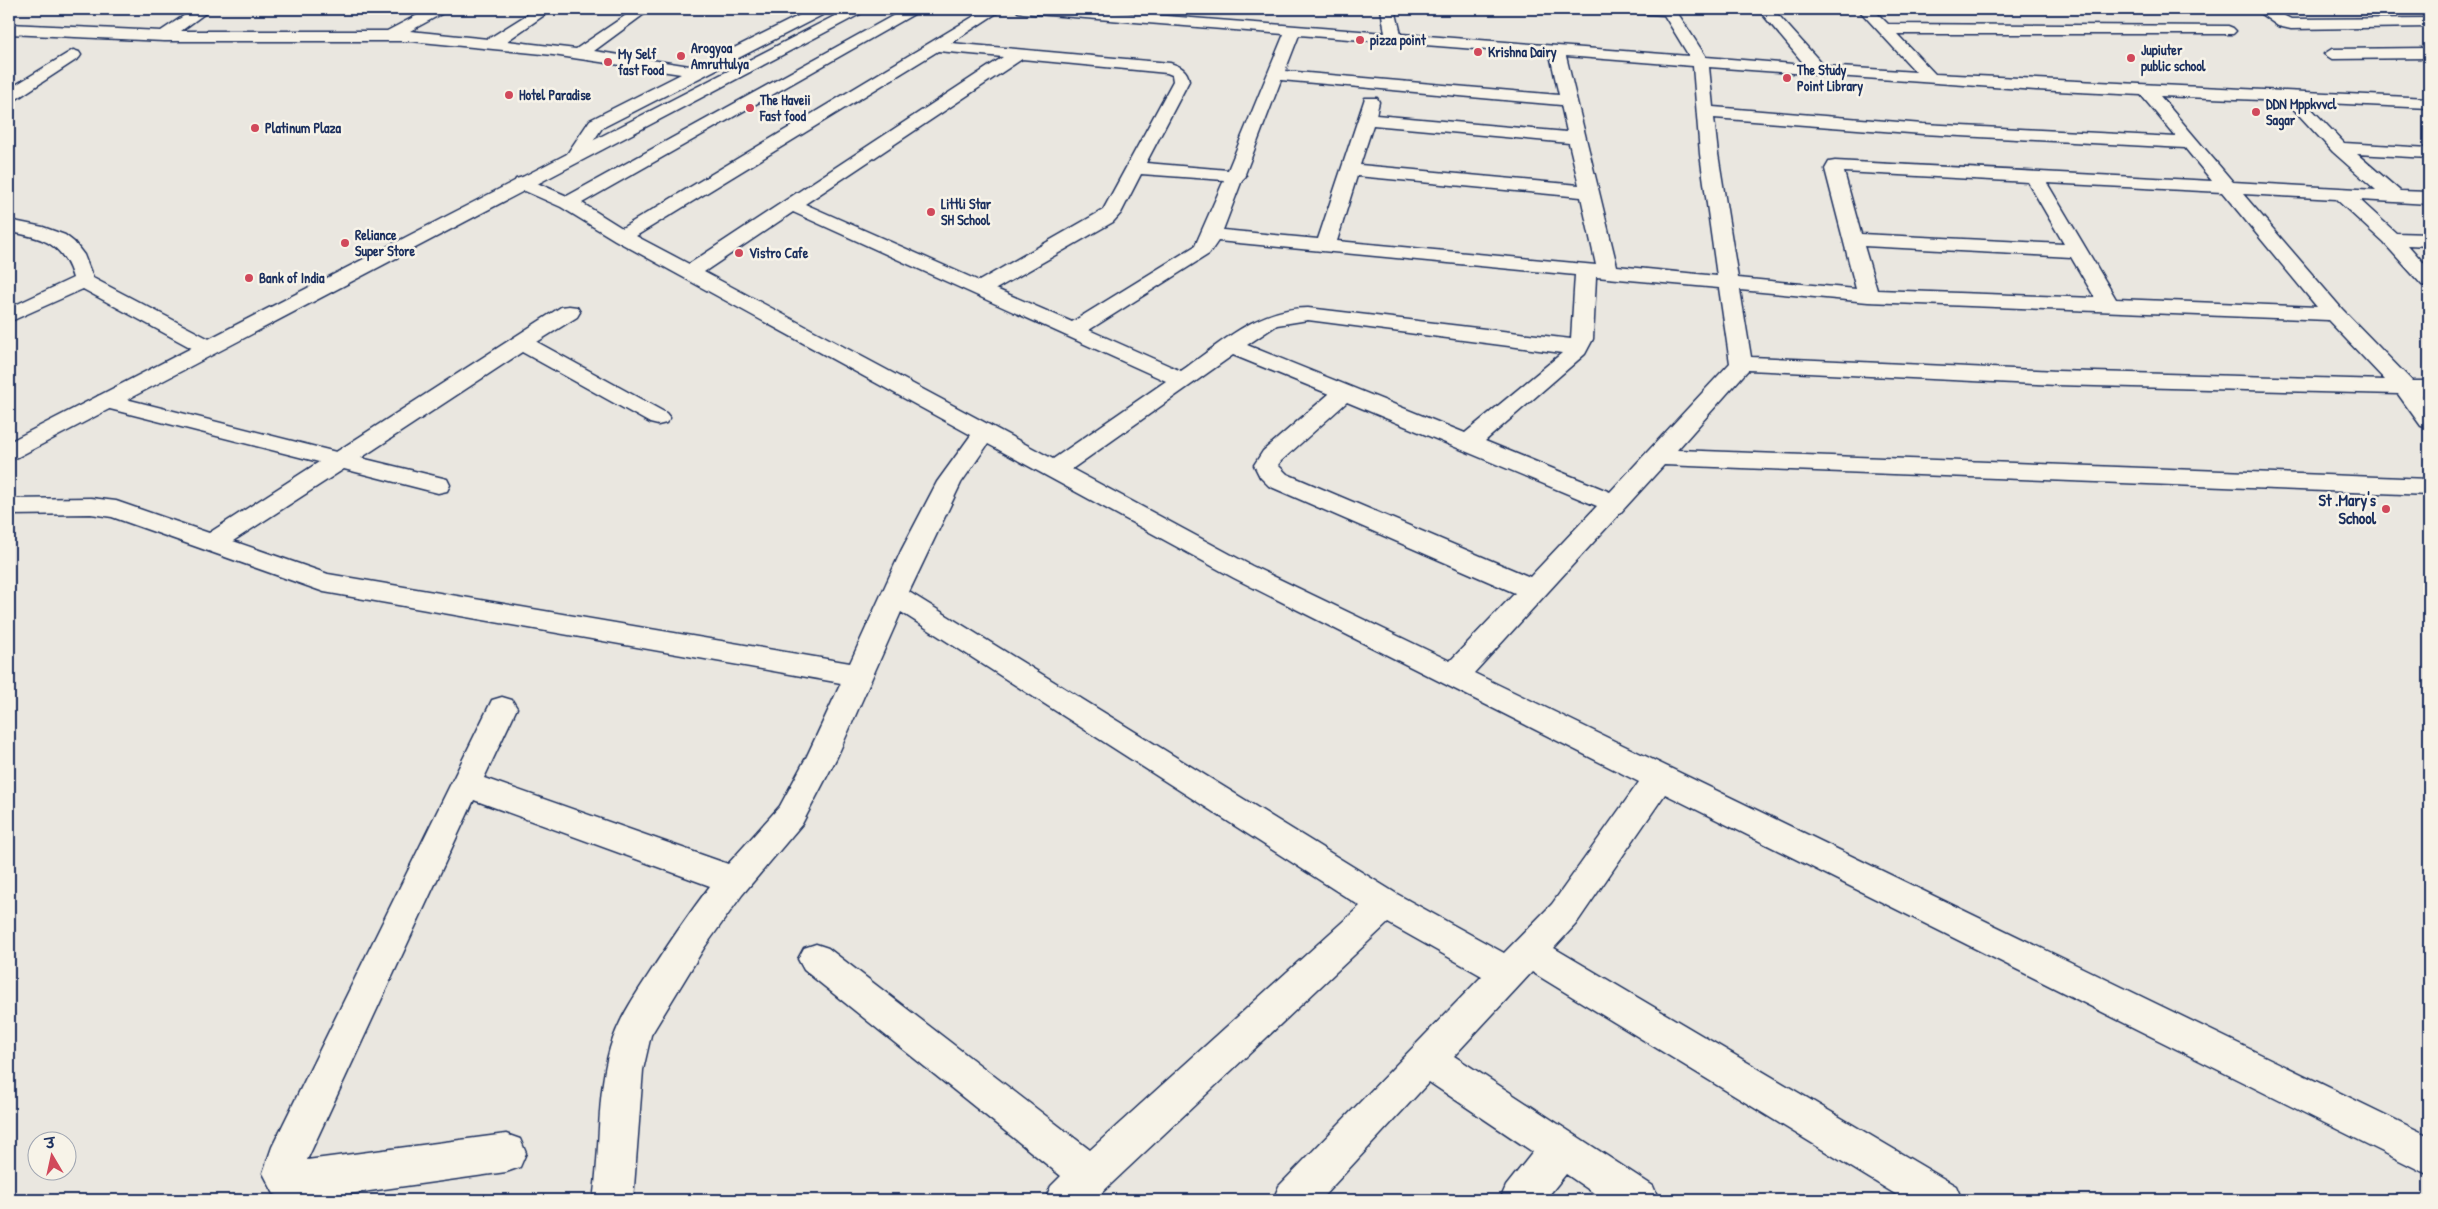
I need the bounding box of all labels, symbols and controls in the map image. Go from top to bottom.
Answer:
place label: pizza point [1370,30,1427,51]
marker: pizza point [1354,34,1366,46]
place label: Arogyoa Amruttulya [691,38,749,75]
place label: Jupiuter public school [2141,40,2206,77]
place label: Krishna Dairy [1488,42,1557,63]
place label: My Self fast Food [618,44,664,79]
marker: Krishna Dairy [1472,46,1484,58]
marker: Arogyoa Amruttulya [675,50,687,62]
marker: Jupiuter public school [2125,52,2137,64]
marker: My Self fast Food [602,56,614,68]
place label: The Study Point Library [1796,60,1863,97]
marker: The Study Point Library [1781,72,1793,84]
place label: Hotel Paradise [519,85,592,104]
marker: Hotel Paradise [503,89,515,101]
place label: The Haveii Fast food [759,90,811,125]
place label: DDN Mppkvvcl Sagar [2266,94,2337,131]
marker: The Haveii Fast food [744,102,756,114]
marker: DDN Mppkvvcl Sagar [2250,106,2262,118]
place label: Platinum Plaza [265,118,342,137]
marker: Platinum Plaza [249,122,261,134]
place label: Littli Star SH School [941,194,992,229]
marker: Littli Star SH School [925,206,937,218]
place label: Reliance Super Store [355,225,415,262]
marker: Reliance Super Store [339,237,351,249]
place label: Vistro Cafe [749,243,809,262]
marker: Vistro Cafe [733,247,745,259]
place label: Bank of India [259,268,325,287]
marker: Bank of India [243,272,255,284]
place label: St .Mary's School [2319,489,2377,529]
marker: St .Mary's School [2380,503,2392,515]
north arrow [28,1132,78,1182]
text: उ [42,1132,58,1153]

